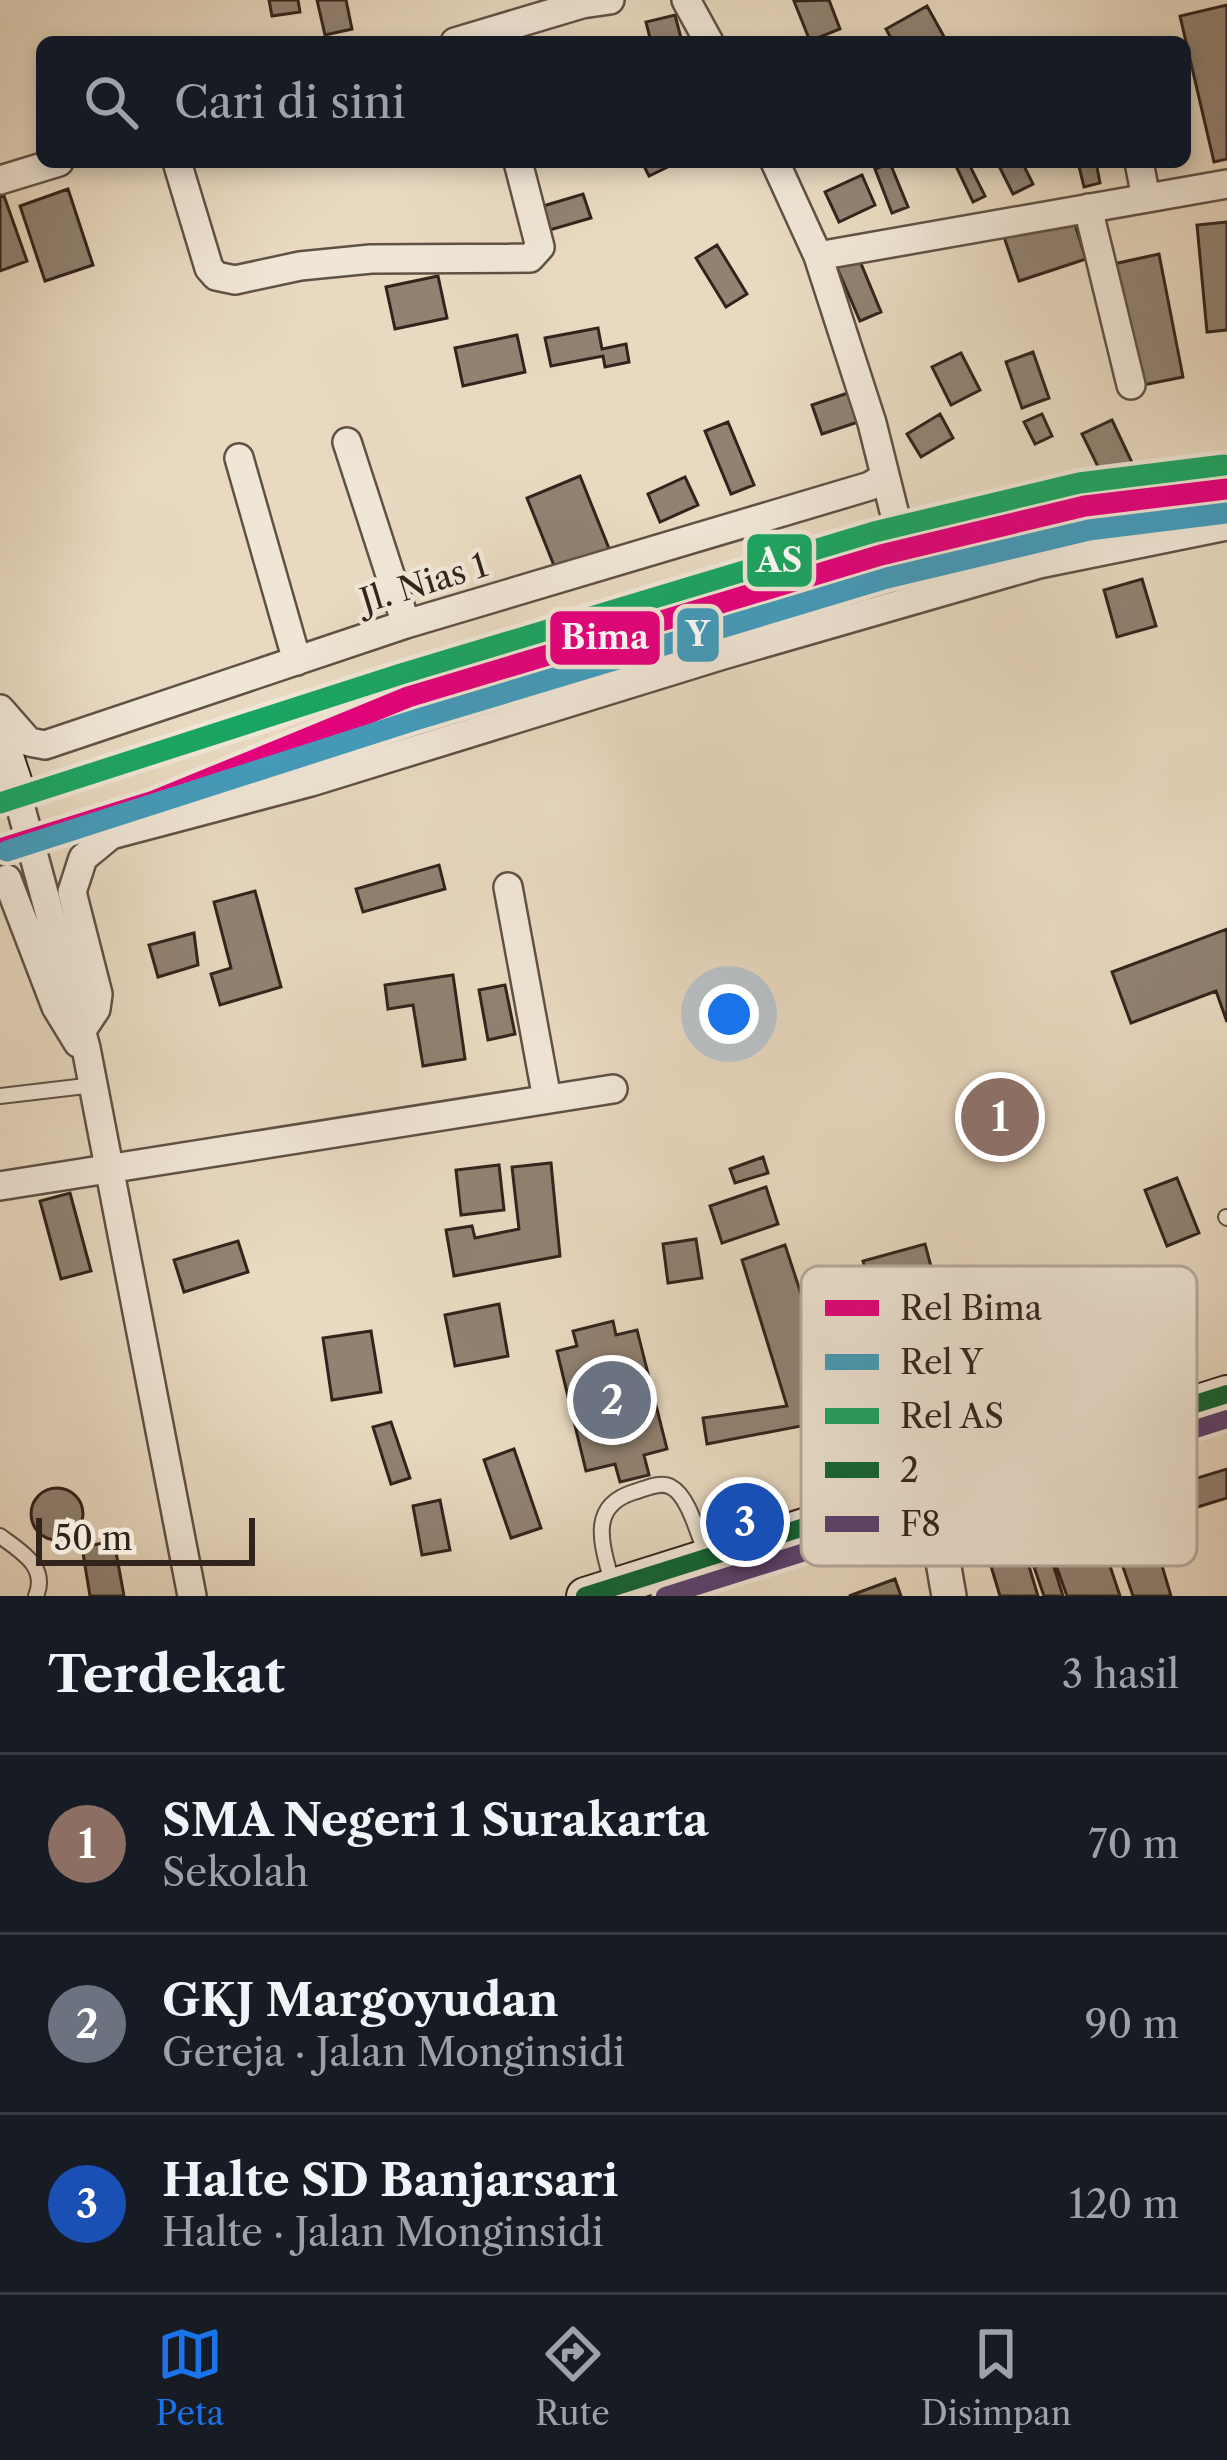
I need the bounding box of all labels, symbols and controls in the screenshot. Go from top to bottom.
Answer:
search box [36,36,1191,168]
icon: search [78,69,144,135]
text: Cari di sini [174,74,405,130]
line badge: AS [745,532,814,589]
text: AS [755,540,802,581]
street label: Jl. Nias 1 [351,544,493,623]
line badge: Y [675,606,721,664]
line badge: Bima [548,609,662,667]
text: Y [685,614,711,655]
text: Bima [561,617,650,658]
your location [699,984,759,1044]
pin: 1 [961,1072,1039,1162]
legend [801,1266,1197,1566]
text: Rel Bima [900,1288,1043,1329]
text: Rel Y [900,1342,984,1383]
pin: 2 [573,1355,651,1445]
text: Rel AS [900,1396,1004,1437]
text: 2 [900,1450,919,1491]
pin: 3 [706,1477,784,1567]
text: F8 [900,1504,941,1545]
scale bar [36,1512,255,1565]
text: 50 m [54,1518,132,1559]
text: Terdekat [48,1643,285,1705]
text: 3 hasil [1062,1650,1179,1698]
text: SMA Negeri 1 Surakarta [162,1792,709,1848]
text: 1 [78,1820,96,1868]
text: 70 m [1088,1820,1179,1868]
text: Sekolah [162,1848,309,1896]
text: GKJ Margoyudan [162,1972,558,2028]
text: 2 [75,2000,99,2048]
text: 90 m [1085,2000,1179,2048]
text: Gereja · Jalan Monginsidi [162,2028,625,2076]
text: Halte SD Banjarsari [162,2152,618,2208]
text: 3 [76,2180,98,2228]
text: 120 m [1069,2180,1179,2228]
text: Halte · Jalan Monginsidi [162,2208,604,2256]
tab: Peta [156,2321,224,2434]
tab: Rute [535,2321,610,2434]
tab: Disimpan [921,2321,1071,2434]

